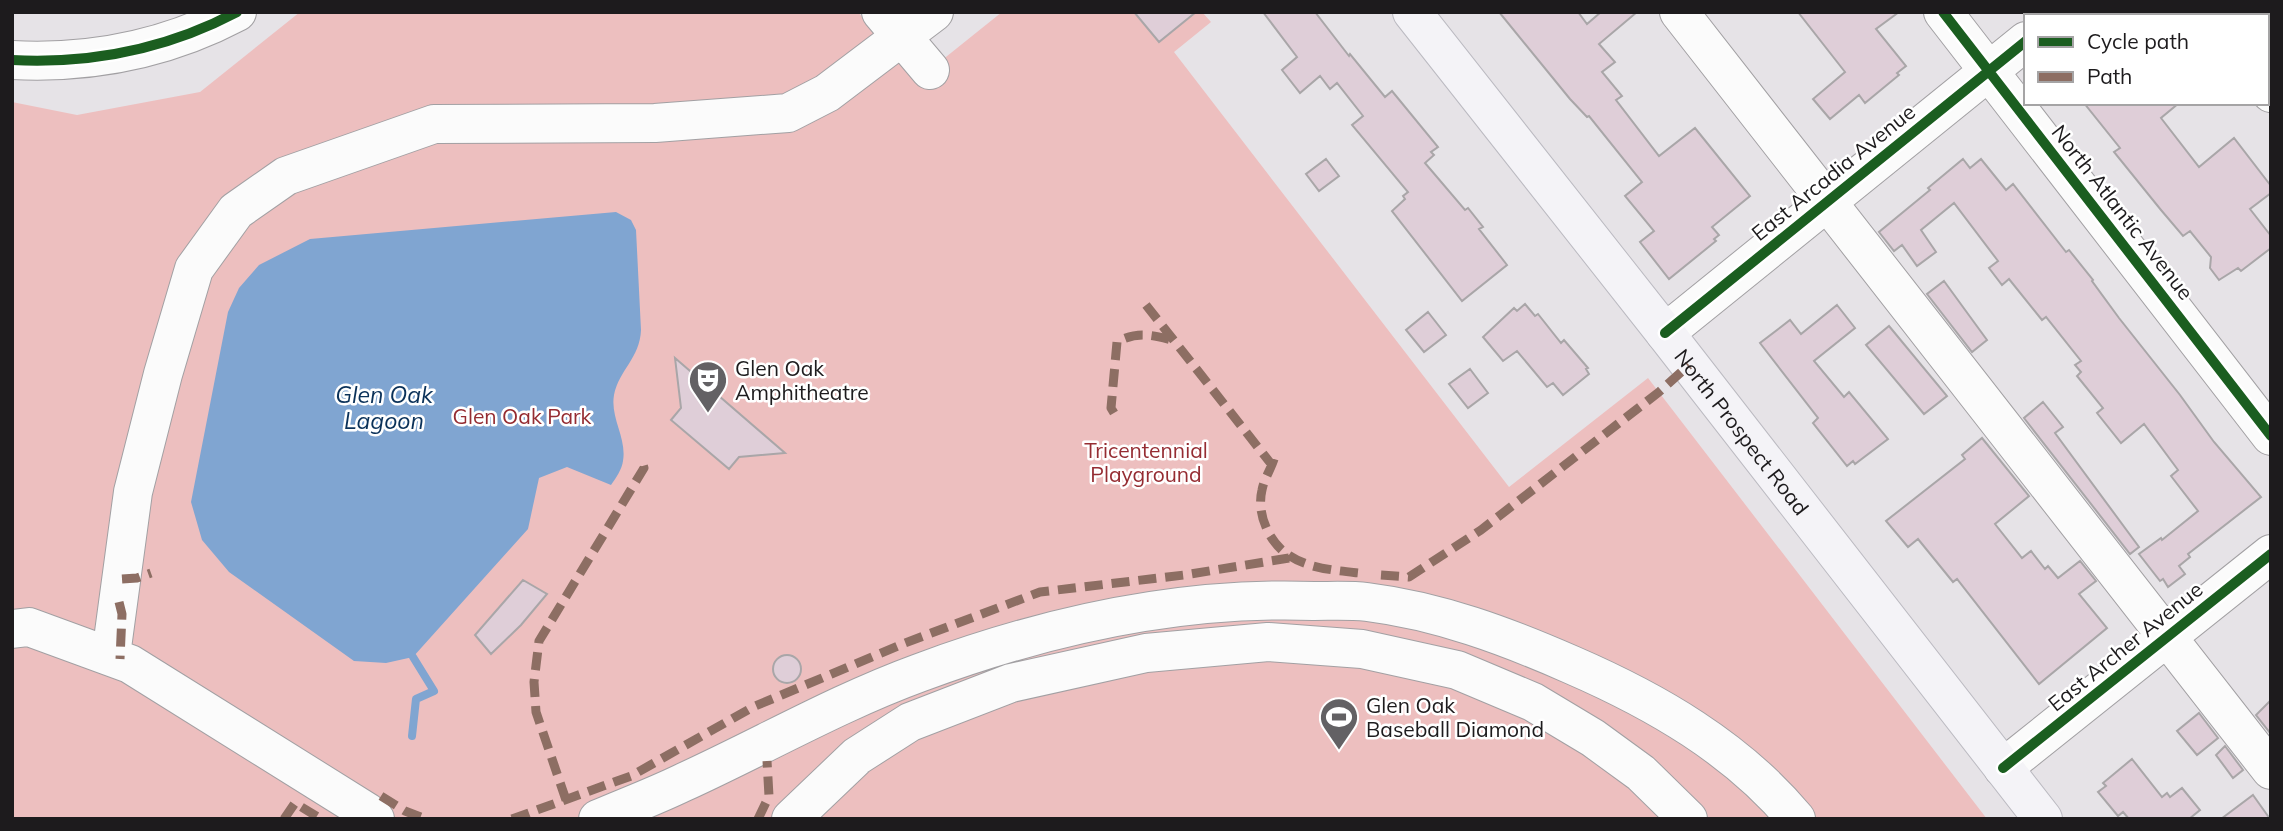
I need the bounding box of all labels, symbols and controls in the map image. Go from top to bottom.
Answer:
legend [2024,14,2269,105]
text: Cycle path [2087,28,2189,54]
text: Path [2087,63,2132,89]
street label: East Arcadia Avenue [1746,98,1920,246]
street label: North Atlantic Avenue [2047,119,2199,305]
street label: North Prospect Road [1669,344,1815,520]
place label: Glen Oak Amphitheatre [735,355,869,405]
theatre icon: Glen Oak Amphitheatre [687,359,729,414]
water label: Glen Oak Lagoon [335,380,434,435]
park label: Glen Oak Park [453,403,592,429]
park label: Tricentennial Playground [1084,437,1208,487]
street label: East Archer Avenue [2043,576,2207,716]
place label: Glen Oak Baseball Diamond [1366,692,1544,742]
sports icon: Glen Oak Baseball Diamond [1318,696,1360,751]

